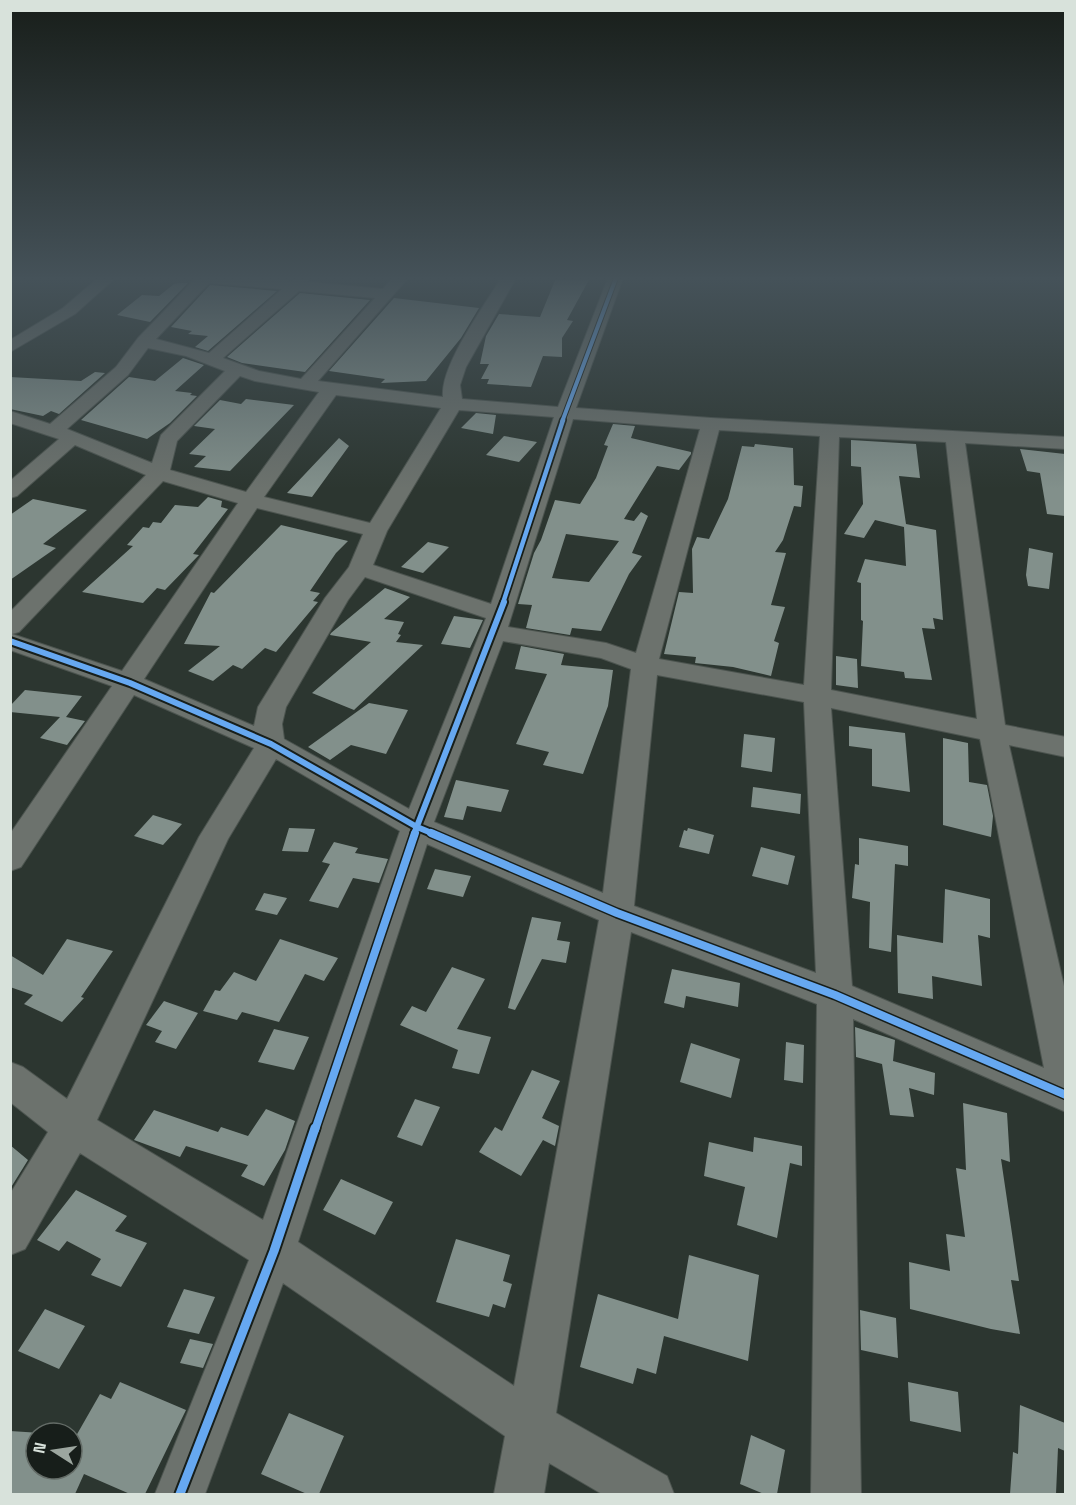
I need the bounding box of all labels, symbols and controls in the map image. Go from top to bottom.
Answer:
north arrow [24,1421,84,1481]
text: N [28,1441,51,1455]

